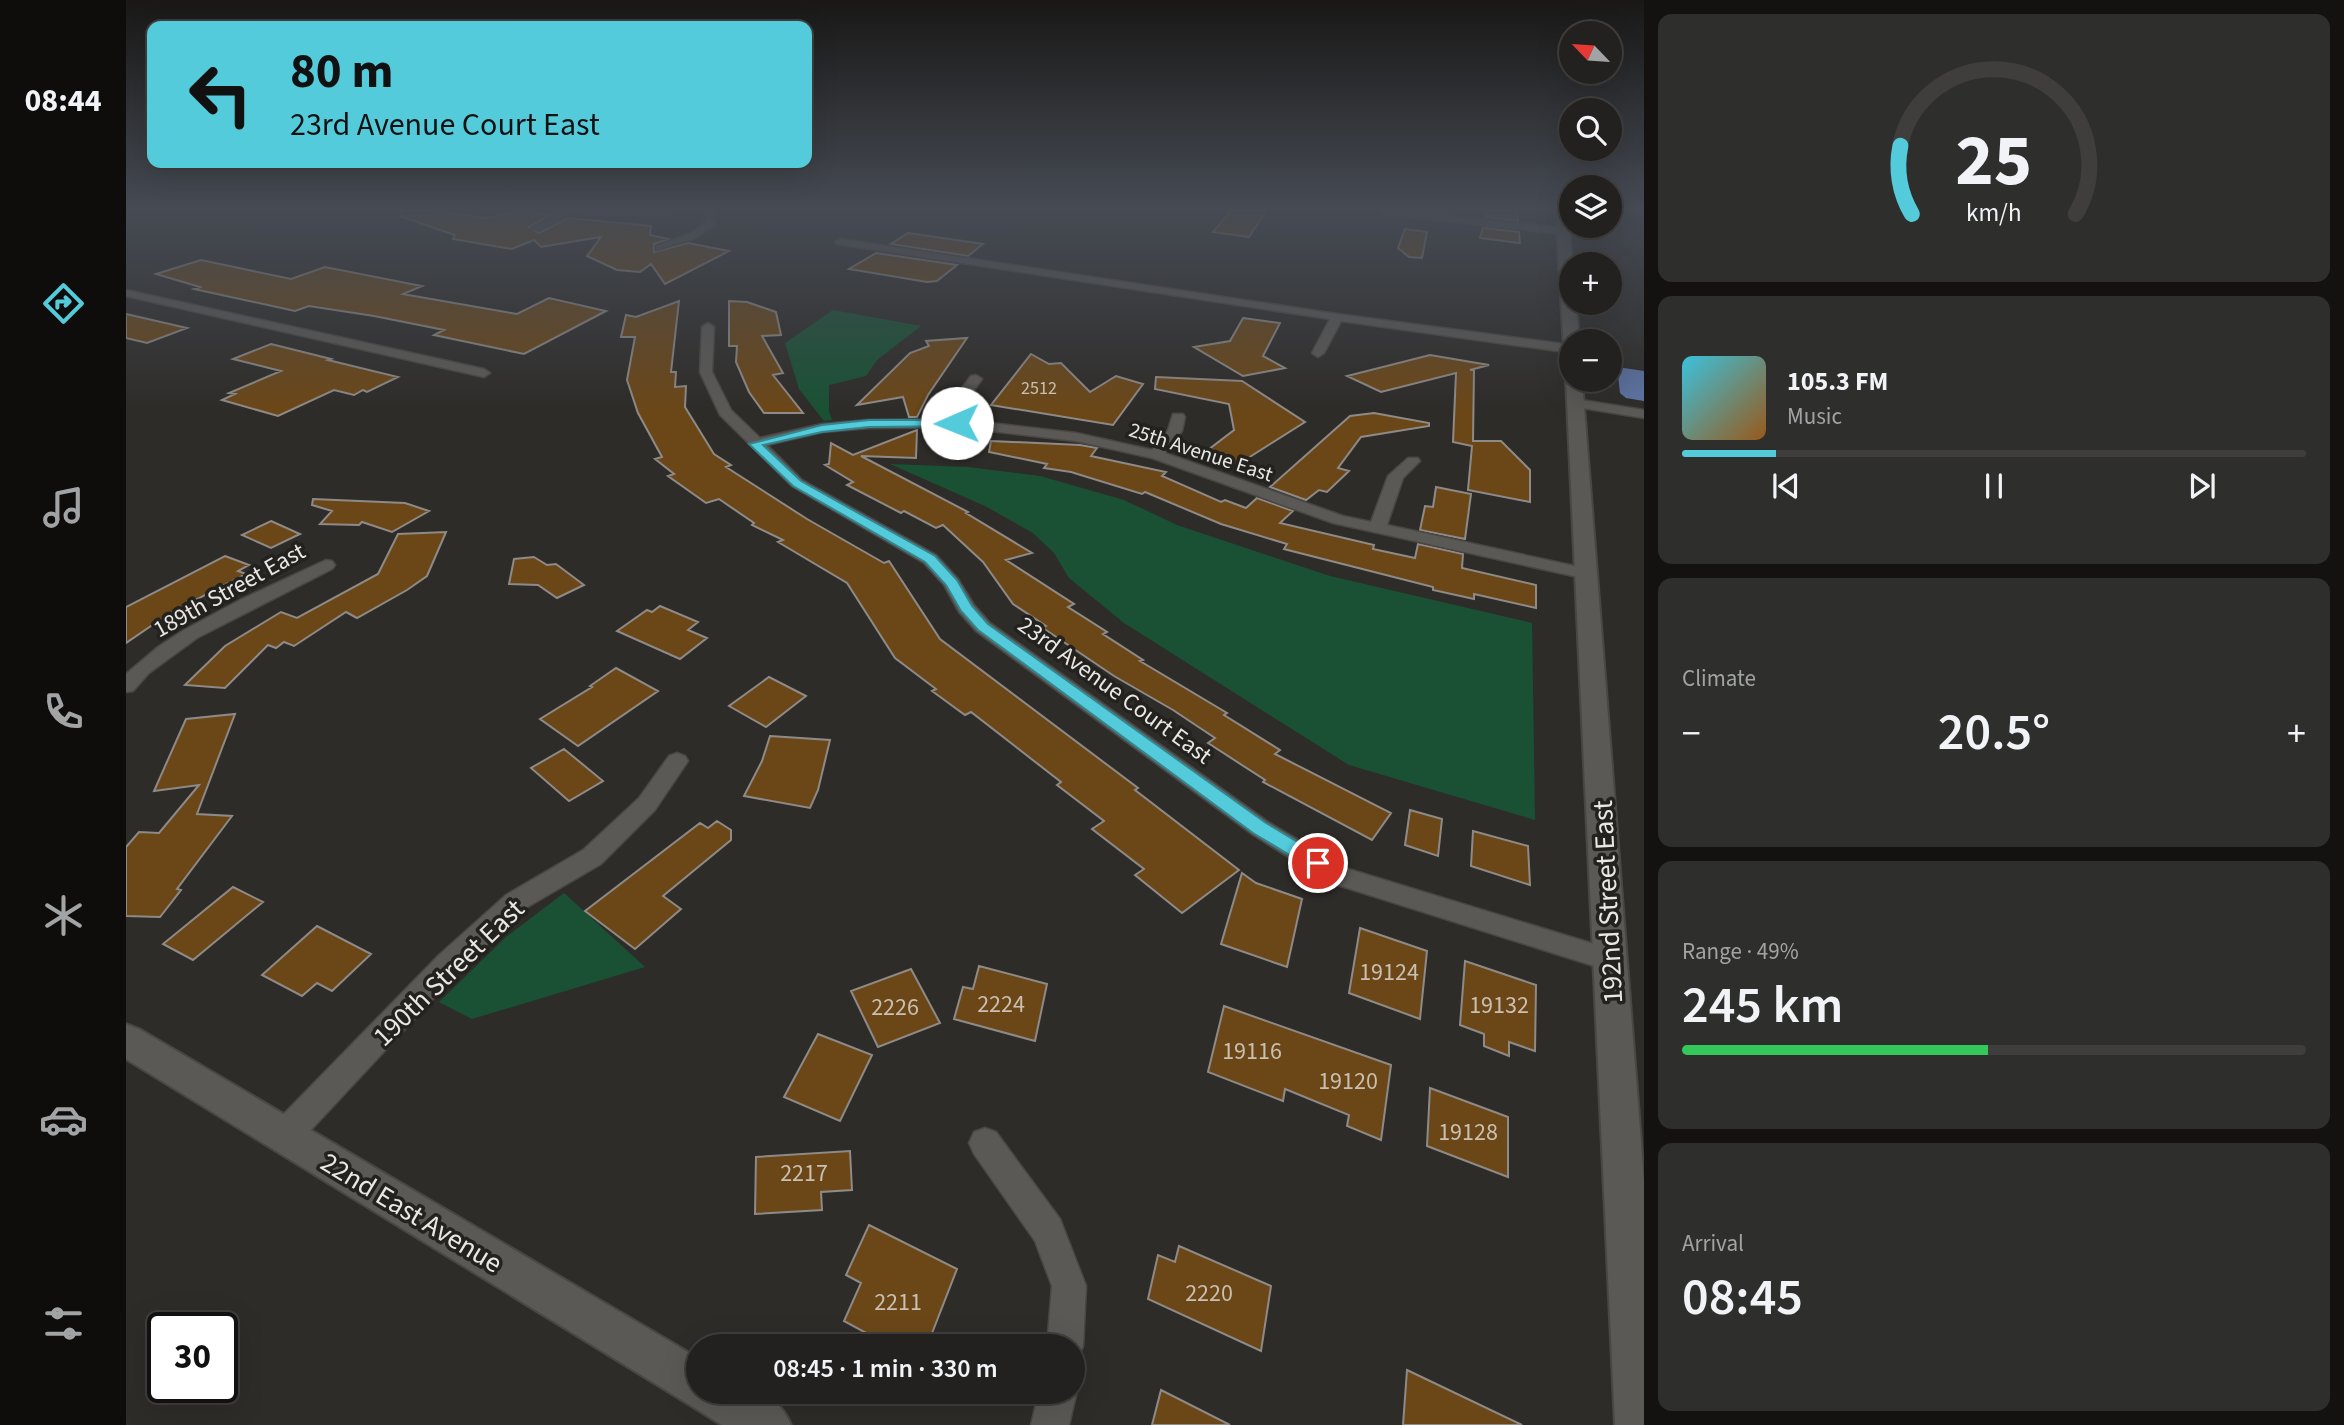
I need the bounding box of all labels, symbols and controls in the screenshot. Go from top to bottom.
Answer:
north arrow [1559,21,1622,84]
map controls [1559,21,1622,392]
text: 80 m [290,37,394,107]
icon: left [175,49,266,140]
text: 08:44 [24,78,102,124]
button: search [1559,98,1622,161]
text: 23rd Avenue Court East [290,102,600,148]
text: 25 [1956,109,2032,213]
button: layers [1559,175,1622,238]
text: km/h [1966,195,2022,231]
button: + [1559,252,1622,315]
icon: directions [39,279,88,328]
button: − [1559,329,1622,392]
text: 105.3 FM [1787,363,1888,400]
house number: 2512 [1021,376,1057,401]
position arrow [920,386,994,460]
text: Music [1787,400,1842,433]
street label: 25th Avenue East [1125,415,1277,489]
icon: previous [1767,467,1805,505]
icon: pause [1975,467,2013,505]
icon: next [2183,467,2221,505]
icon: music [39,483,88,532]
street label: 189th Street East [147,534,312,647]
street label: 23rd Avenue Court East [1010,608,1219,773]
text: Climate [1682,662,1756,695]
icon: phone [39,687,88,736]
text: 20.5° [1938,696,2050,770]
text: − [1682,707,1701,761]
text: + [2287,707,2306,761]
street label: 192nd Street East [1583,799,1633,1005]
pin [1288,833,1348,893]
icon: arrive [1299,844,1337,882]
street label: 190th Street East [364,889,534,1056]
icon: climate [39,891,88,940]
text: Range · 49% [1682,935,1799,968]
house number: 19124 [1359,955,1419,990]
text: 245 km [1682,969,1843,1043]
house number: 2224 [977,987,1025,1022]
house number: 19132 [1469,988,1529,1023]
house number: 2226 [871,990,919,1025]
house number: 19116 [1222,1034,1282,1069]
house number: 19120 [1318,1064,1378,1099]
icon: car [39,1095,88,1144]
house number: 19128 [1438,1115,1498,1150]
street label: 22nd East Avenue [313,1143,510,1283]
house number: 2217 [780,1156,828,1191]
text: Arrival [1682,1227,1744,1260]
text: 08:45 [1682,1261,1803,1335]
house number: 2220 [1185,1276,1233,1311]
house number: 2211 [874,1285,922,1320]
icon: filters [39,1299,88,1348]
speed limit sign: 30 [147,1312,238,1403]
text: 08:45 · 1 min · 330 m [773,1350,998,1387]

